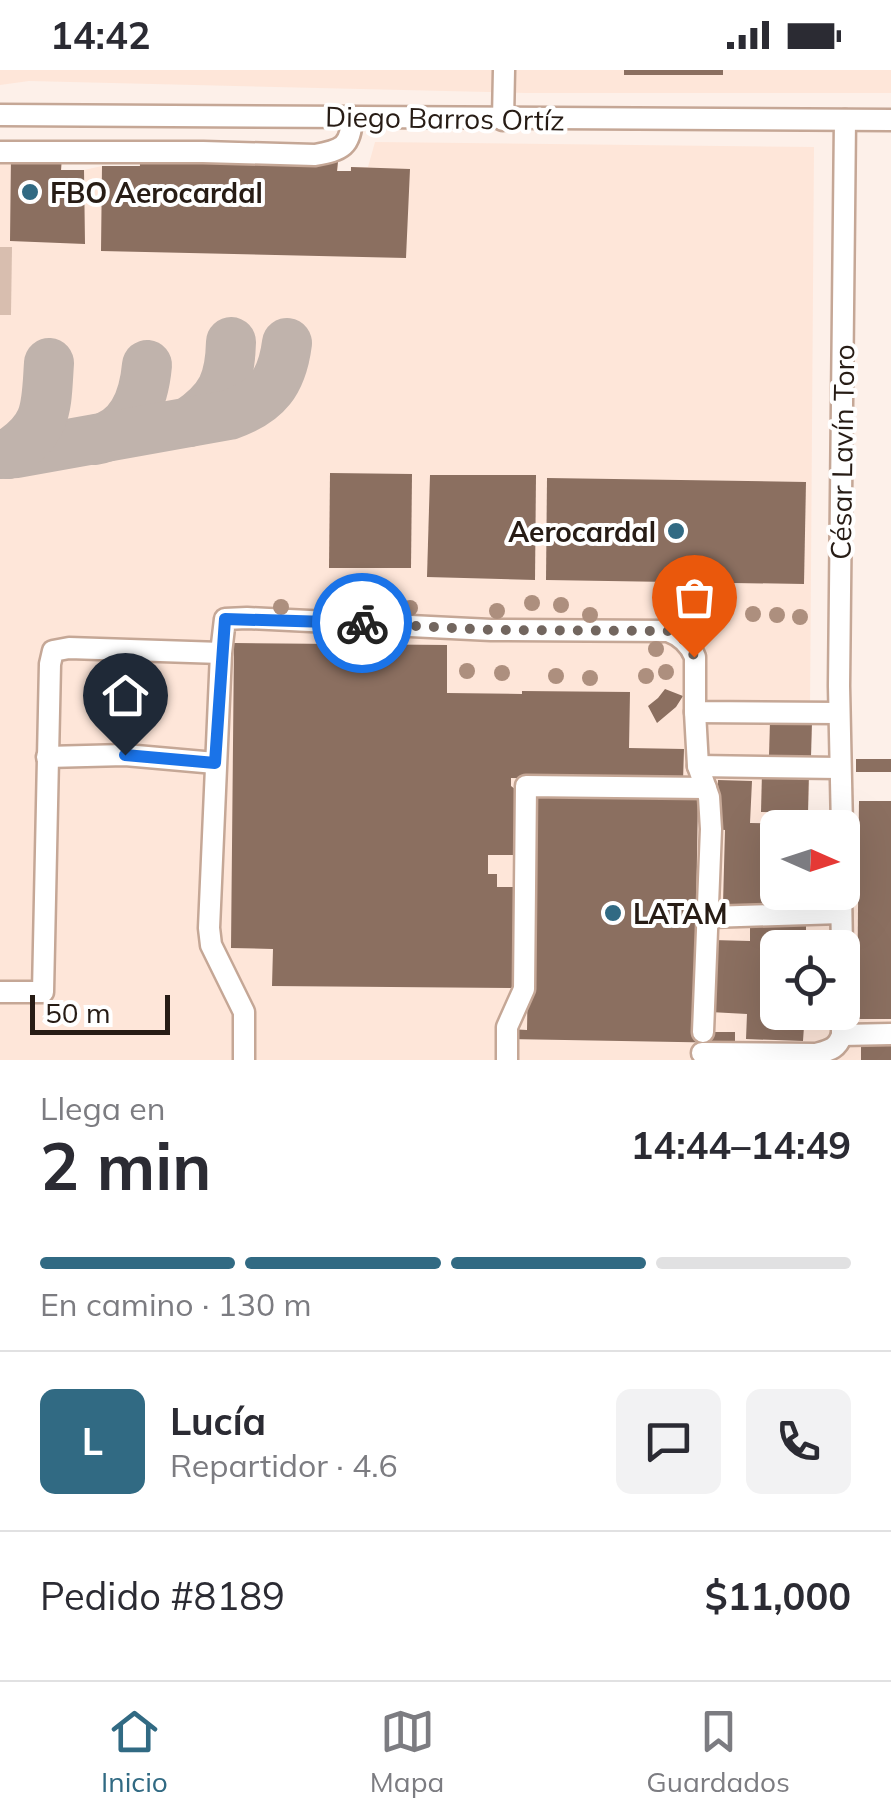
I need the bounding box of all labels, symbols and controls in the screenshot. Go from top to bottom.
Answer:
text: 14:42 [50,11,151,59]
street label: Diego Barros Ortíz [325,98,565,138]
place label: FBO Aerocardal [50,175,263,210]
marker: FBO Aerocardal [19,181,41,203]
street label: César Lavín Toro [823,344,861,560]
place label: Aerocardal [508,514,656,549]
marker: Aerocardal [665,520,687,542]
pin [652,555,737,658]
icon: bag [667,570,722,625]
courier [312,573,412,673]
icon: bike [335,596,390,651]
pin [83,653,168,756]
icon: home [98,668,153,723]
north arrow [760,810,860,910]
map controls [760,810,860,1030]
place label: LATAM [633,896,728,931]
marker: LATAM [602,902,624,924]
button: locate [760,930,860,1030]
scale bar [30,990,170,1034]
text: 50 m [45,995,111,1030]
text: Llega en [40,1088,165,1128]
text: 14:44–14:49 [631,1121,851,1169]
text: 2 min [40,1125,211,1206]
text: En camino · 130 m [40,1284,312,1324]
button: chat [616,1389,721,1494]
button: phone [746,1389,851,1494]
text: Lucía [170,1397,266,1445]
text: L [82,1417,103,1465]
text: Repartidor · 4.6 [170,1445,398,1485]
text: Pedido #8189 [40,1572,285,1620]
text: $11,000 [705,1572,851,1620]
tab: Inicio [101,1704,168,1799]
tab: Mapa [370,1704,444,1799]
tab: Guardados [646,1704,790,1799]

